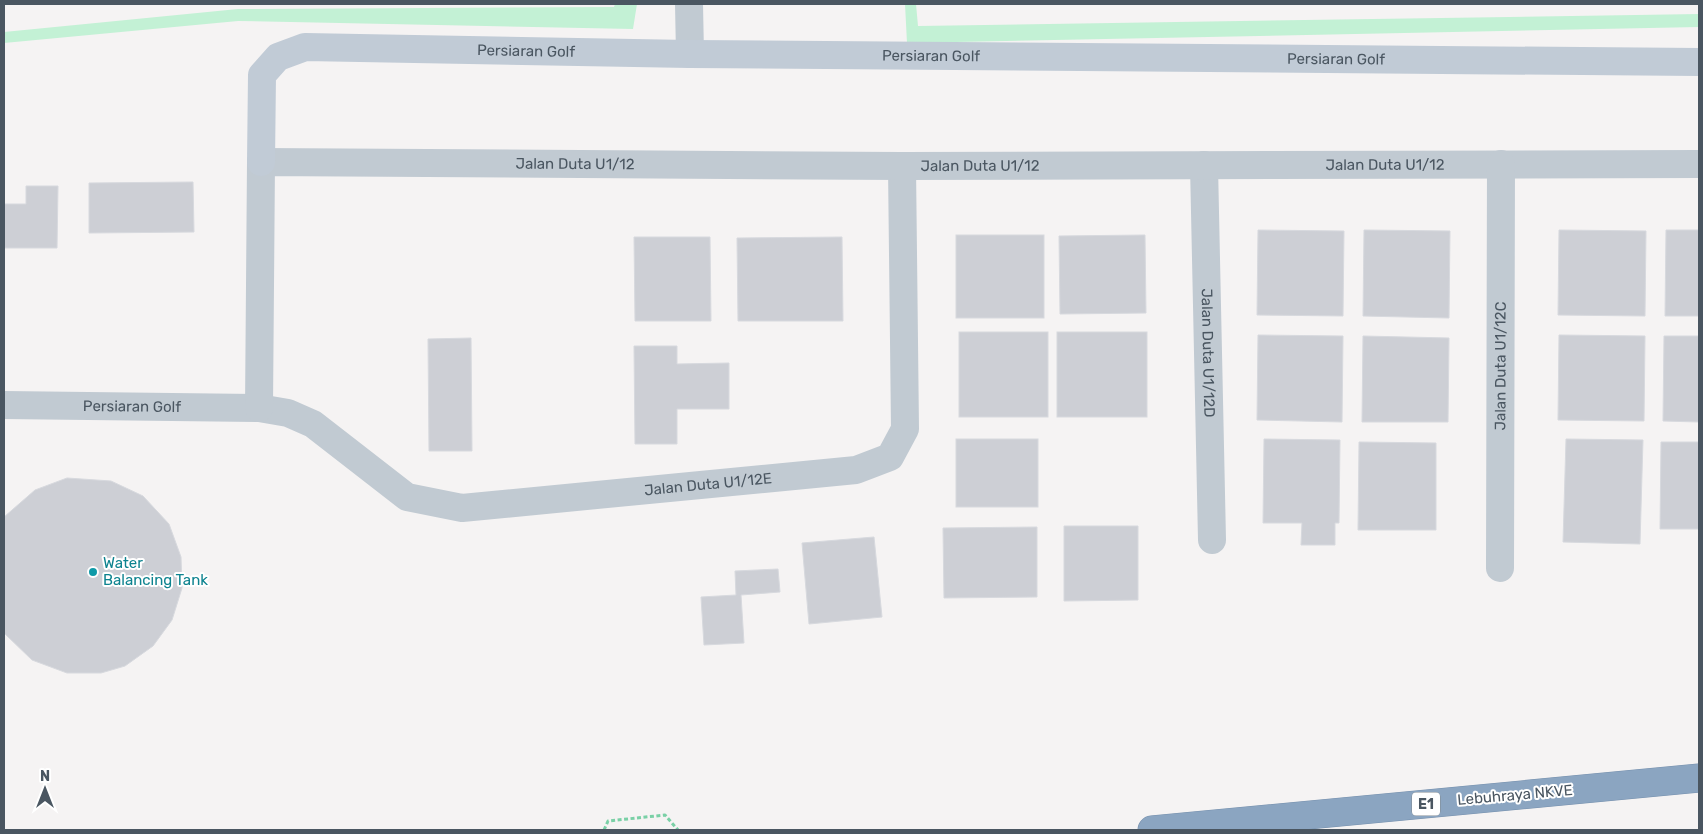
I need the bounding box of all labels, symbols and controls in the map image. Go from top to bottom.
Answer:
street label: Persiaran Golf [477,41,576,61]
street label: Persiaran Golf [882,47,980,65]
street label: Persiaran Golf [1287,50,1385,69]
street label: Jalan Duta U1/12 [515,155,635,173]
street label: Jalan Duta U1/12 [1325,156,1445,174]
street label: Jalan Duta U1/12 [920,157,1040,175]
street label: Jalan Duta U1/12D [1198,288,1218,418]
street label: Jalan Duta U1/12C [1491,301,1510,431]
street label: Persiaran Golf [83,397,181,416]
street label: Jalan Duta U1/12E [643,469,773,499]
place label: Water Balancing Tank [103,554,208,589]
marker: Water Balancing Tank [87,566,99,578]
north arrow [20,764,70,814]
text: N [40,768,50,785]
street label: Lebuhraya NKVE [1457,781,1573,809]
road number: E1 [1412,792,1440,816]

